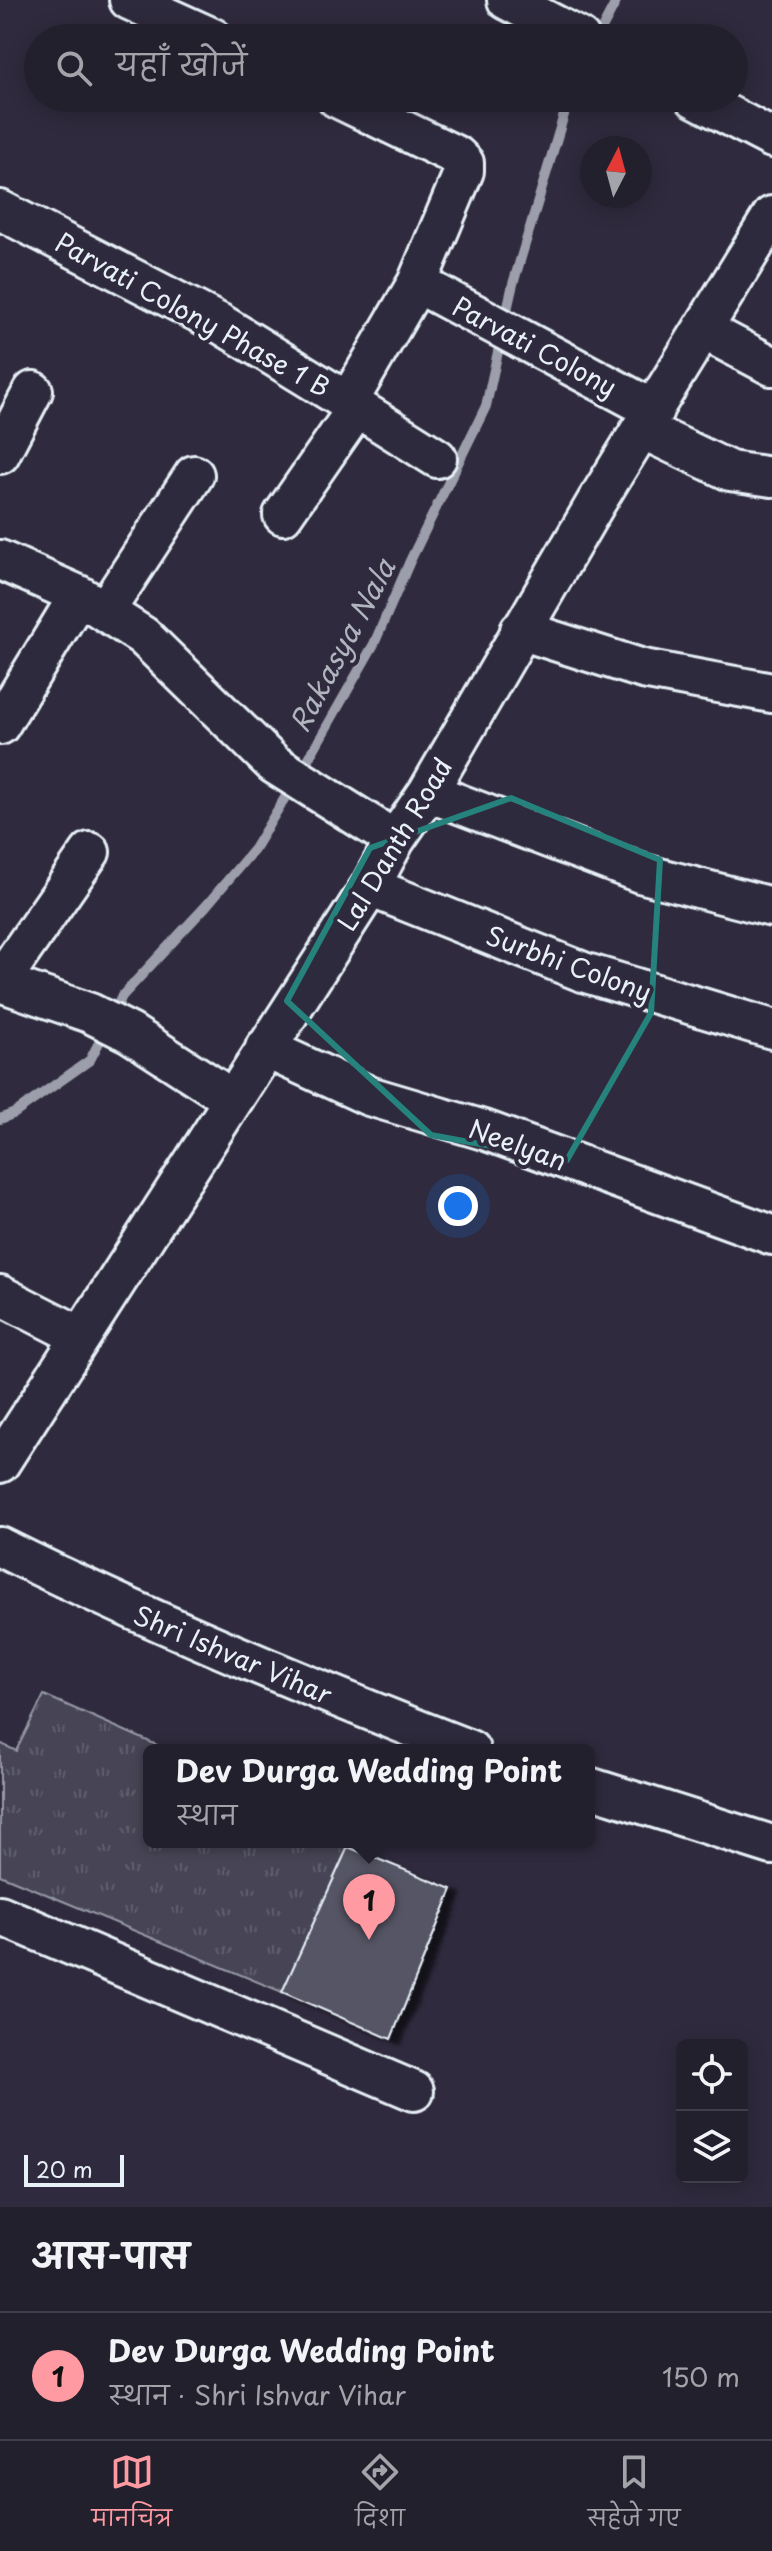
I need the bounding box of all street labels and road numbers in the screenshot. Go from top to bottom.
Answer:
street label: Parvati Colony Phase 1 B [49,222,337,406]
street label: Parvati Colony [446,286,624,406]
street label: Lal Danth Road [327,750,461,938]
street label: Surbhi Colony [481,915,657,1011]
street label: Neelyan [464,1108,572,1180]
street label: Shri Ishvar Vihar [128,1595,338,1713]

